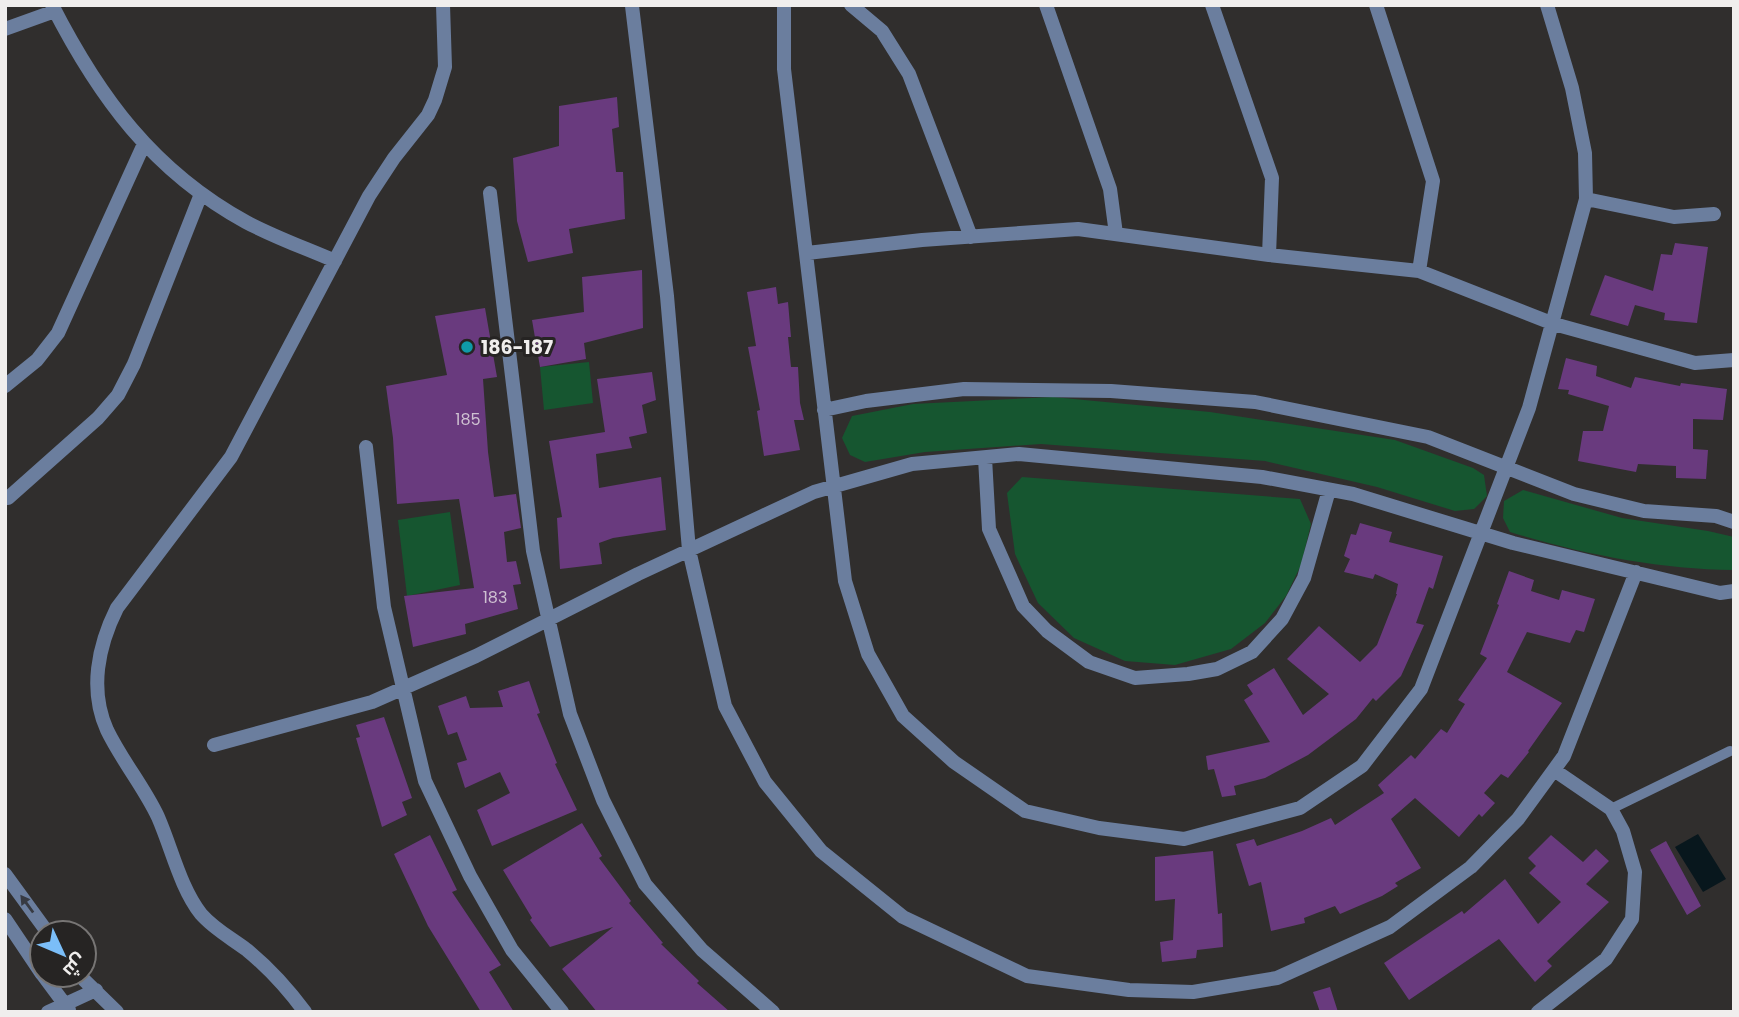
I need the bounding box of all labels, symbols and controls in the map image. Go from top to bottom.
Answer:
place label: 186-187 [481,334,553,361]
marker: 186-187 [459,339,475,355]
house number: 185 [455,408,481,431]
house number: 183 [483,586,507,609]
one-way arrow [20,895,34,913]
north arrow [28,919,98,989]
text: ش [57,947,93,984]

